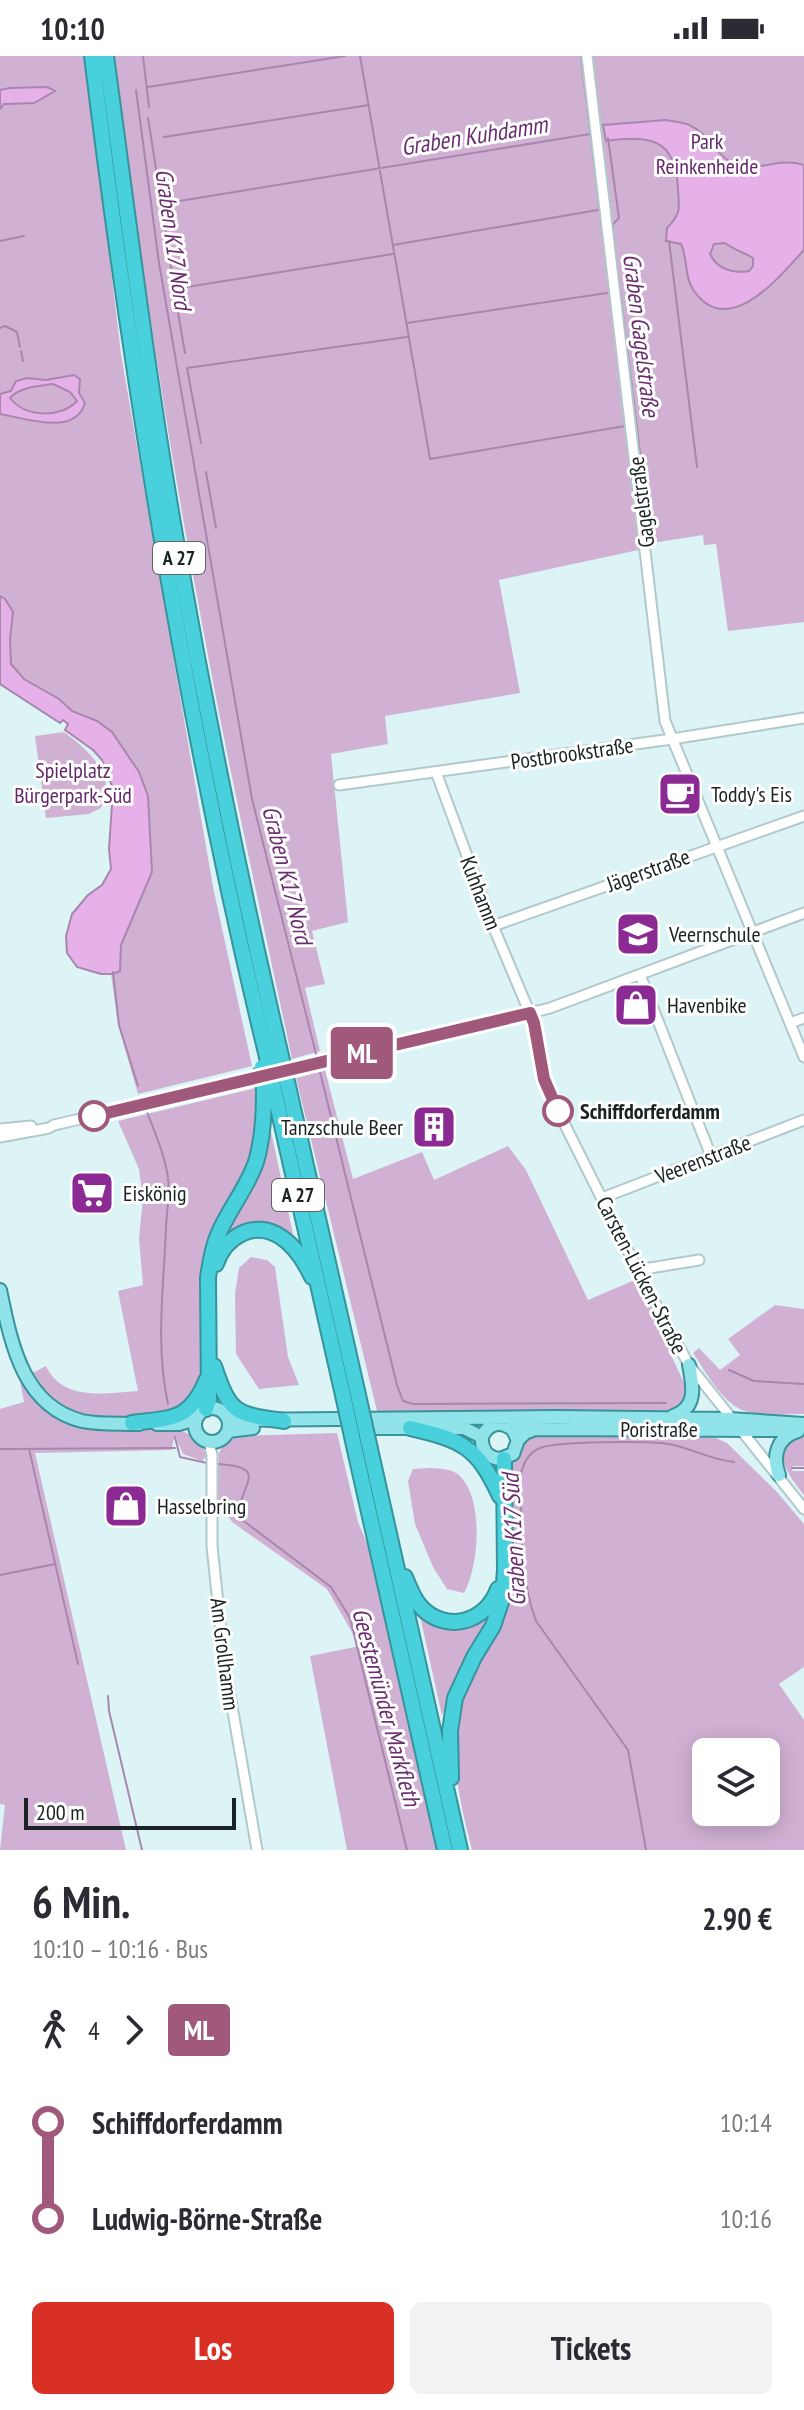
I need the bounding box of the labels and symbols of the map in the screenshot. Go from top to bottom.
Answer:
water label: Graben Kuhdamm [399,108,551,162]
park label: Park Reinkenheide [656,127,758,180]
water label: Graben K17 Nord [148,167,199,315]
water label: Graben Gagelstraße [616,252,667,420]
street label: Gagelstraße [622,455,660,549]
road number: A 27 [153,542,205,574]
street label: Postbrookstraße [509,731,635,775]
park label: Spielplatz Bürgerpark-Süd [14,756,132,809]
cafe icon: Toddy's Eis [656,770,704,818]
place label: Toddy's Eis [711,780,792,808]
water label: Graben K17 Nord [255,802,321,951]
street label: Jägerstraße [601,842,694,898]
street label: Kuhhamm [454,852,508,934]
school or university icon: Veernschule [614,910,662,958]
place label: Veernschule [668,920,761,948]
shop icon: Havenbike [612,981,660,1029]
place label: Havenbike [667,991,747,1019]
line badge: ML [326,1027,398,1079]
marker: Schiffdorferdamm [543,1096,573,1126]
place label: Schiffdorferdamm [580,1097,720,1125]
unlabelled marker [79,1101,109,1131]
building icon: Tanzschule Beer [410,1103,458,1151]
place label: Tanzschule Beer [281,1113,403,1141]
street label: Veerenstraße [650,1128,755,1190]
supermarket icon: Eiskönig [68,1169,116,1217]
place label: Eiskönig [123,1179,186,1207]
road number: A 27 [272,1179,324,1211]
street label: Carsten-Lücken-Straße [590,1191,694,1359]
street label: Poristraße [620,1415,698,1443]
water label: Graben K17 Süd [494,1469,532,1607]
shop icon: Hasselbring [102,1482,150,1530]
place label: Hasselbring [157,1492,246,1520]
street label: Am Grollhamm [204,1596,246,1712]
water label: Geestemünder Markfleth [345,1605,428,1811]
scale bar [24,1794,236,1830]

